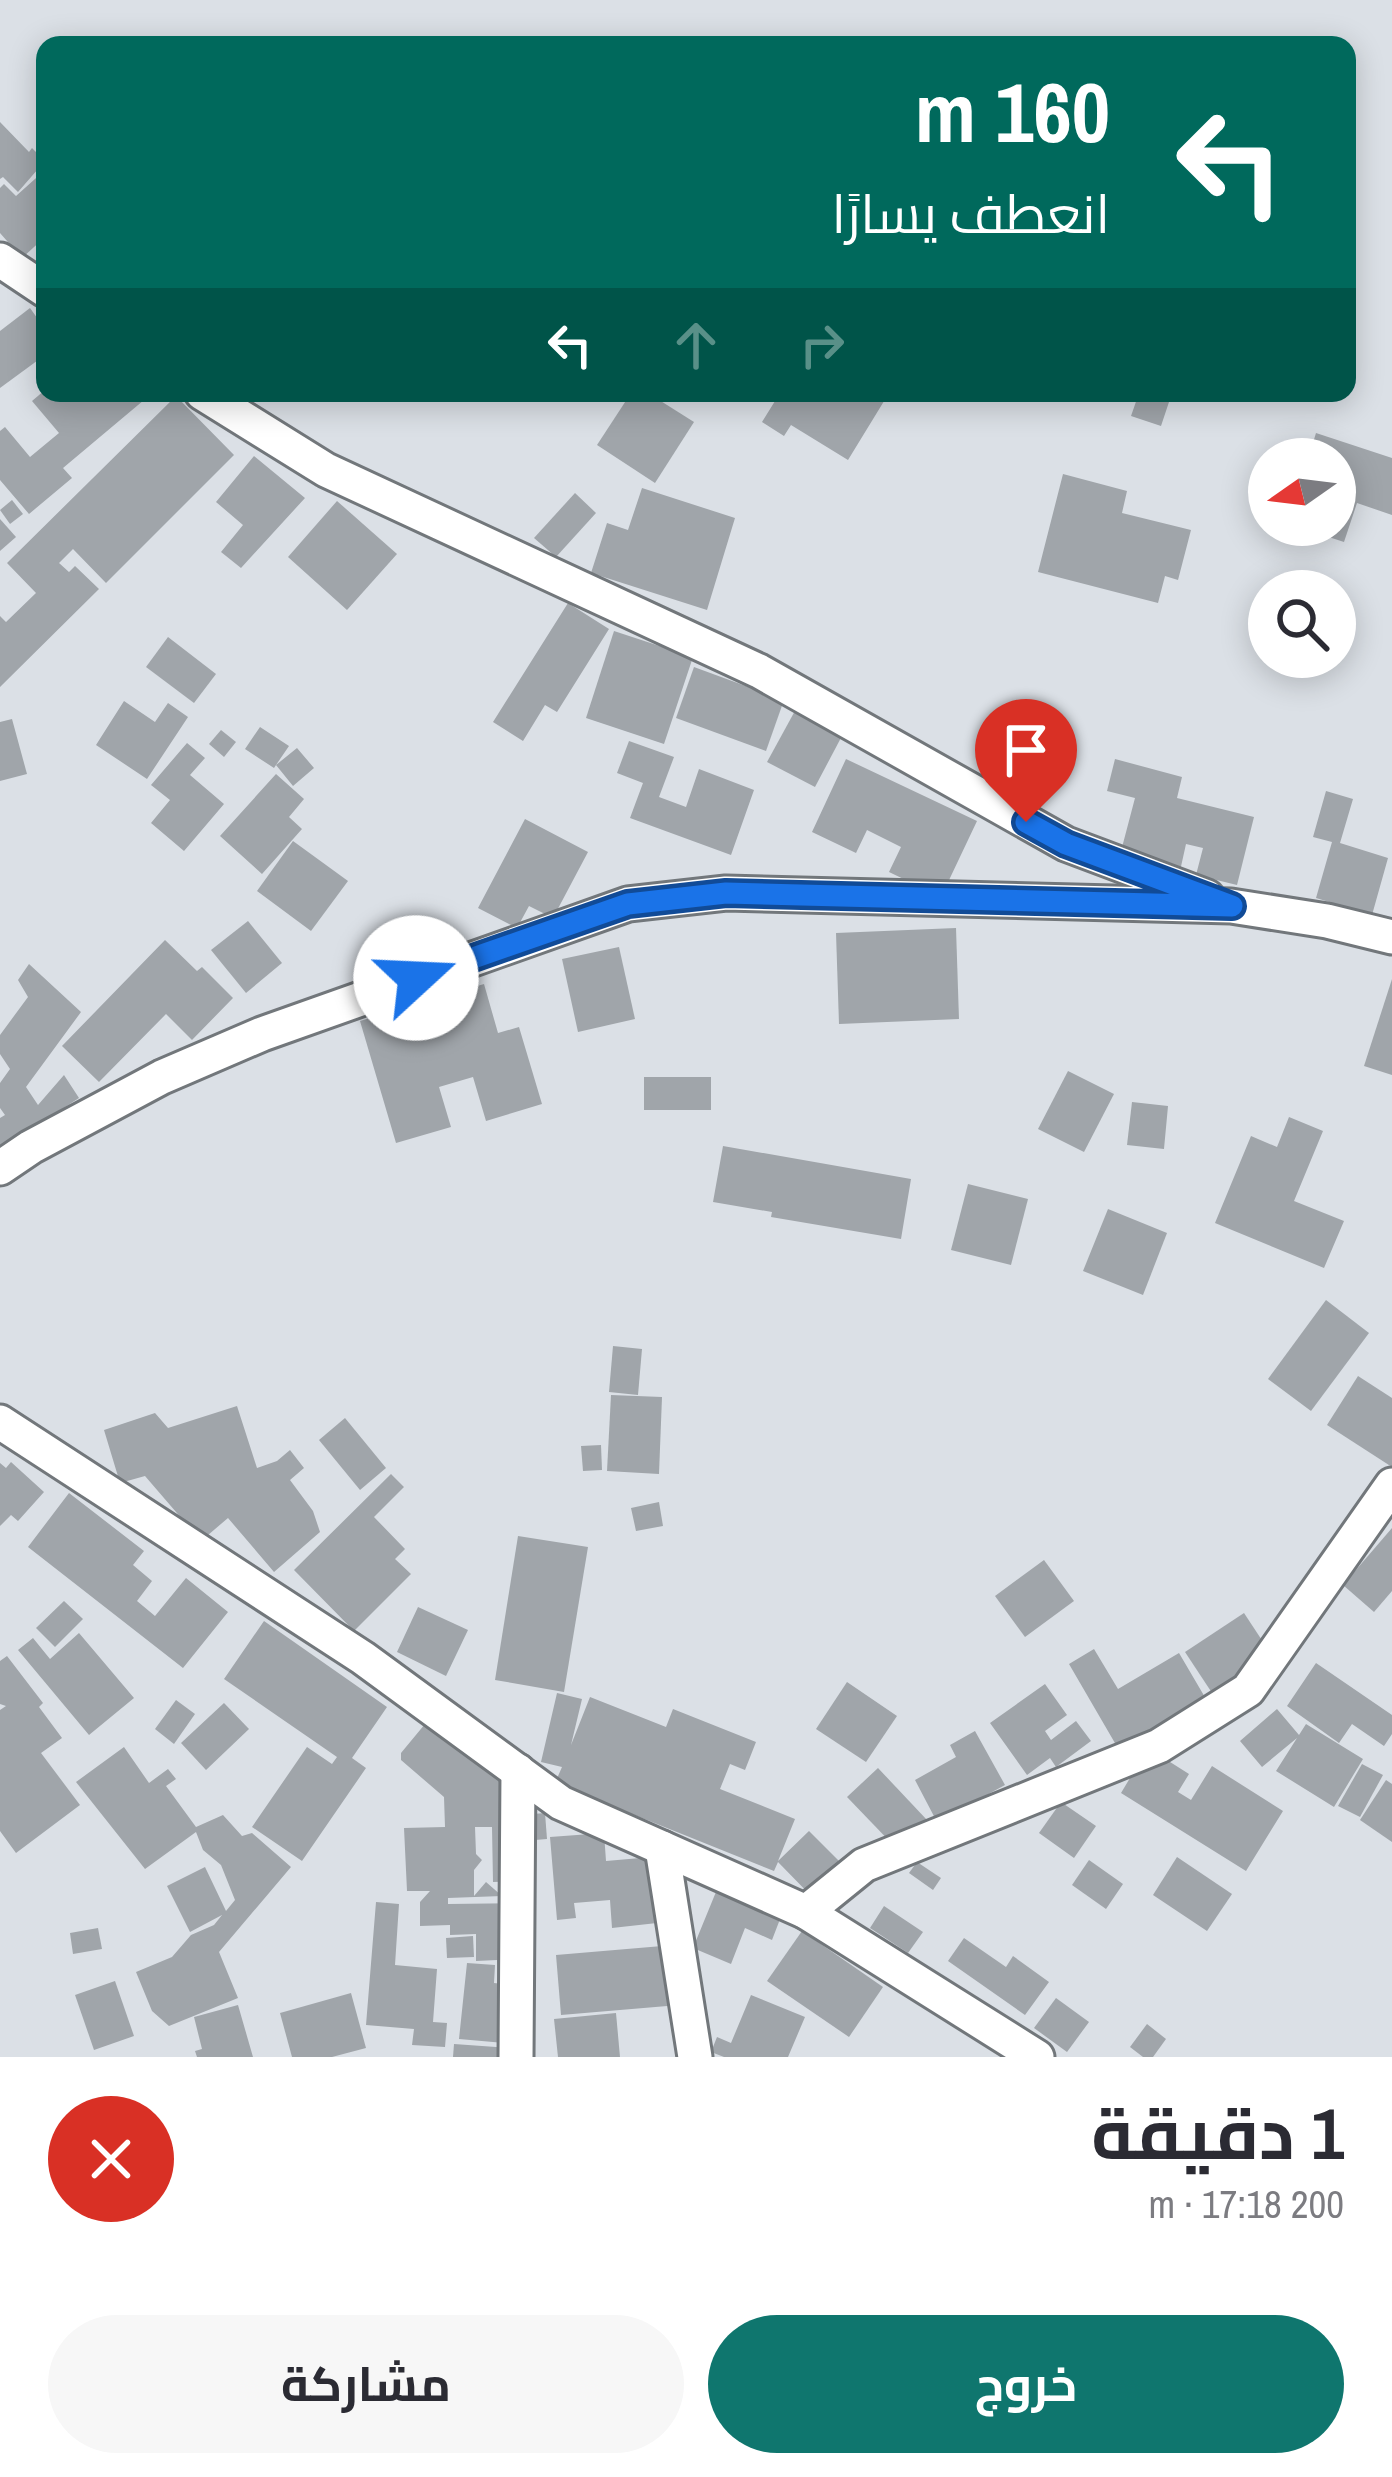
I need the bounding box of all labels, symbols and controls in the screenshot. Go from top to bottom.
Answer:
text: 160 m [915,55,1110,168]
icon: left [1152,84,1308,240]
text: انعطف يسارًا [831,177,1110,250]
icon: left [537,312,603,378]
icon: ahead [663,312,729,378]
icon: right [789,312,855,378]
north arrow [1248,438,1356,546]
map controls [1248,438,1356,678]
button: search [1248,570,1356,678]
pin [975,699,1077,822]
icon: arrive [993,717,1059,783]
position arrow [353,915,479,1041]
text: 1 دقيقة [1091,2084,1344,2181]
button: close [48,2096,174,2222]
text: 200 m · 17:18 [1148,2178,1344,2230]
button: مشاركة [48,2315,684,2453]
button: خروج [708,2315,1344,2453]

